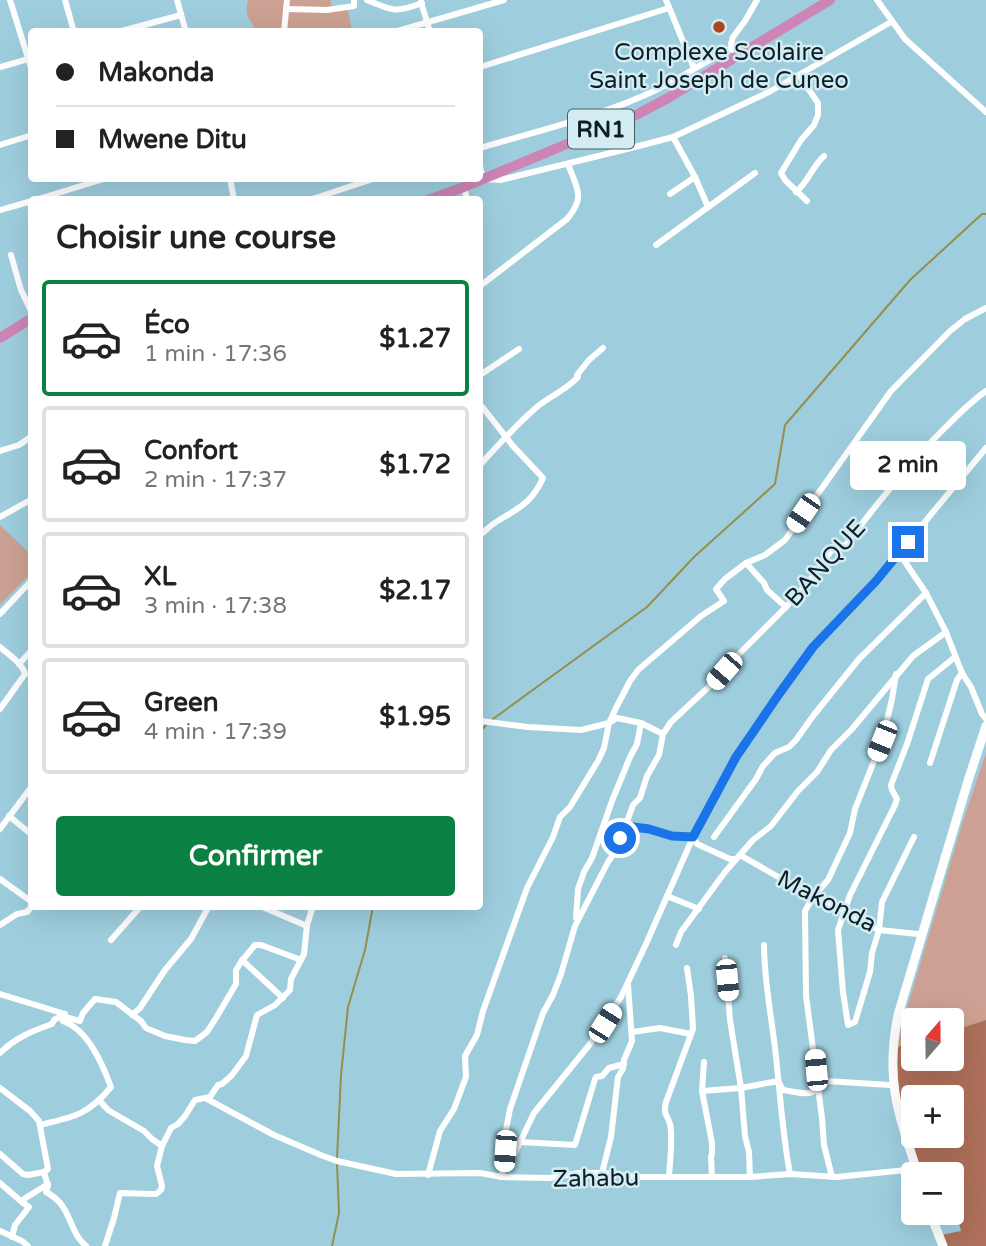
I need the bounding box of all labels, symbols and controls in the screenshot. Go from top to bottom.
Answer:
marker: Complexe Scolaire Saint Joseph de Cuneo [711,19,727,35]
place label: Complexe Scolaire Saint Joseph de Cuneo [589,38,849,95]
text: Makonda [98,57,214,88]
road number: RN1 [568,110,634,148]
text: Mwene Ditu [98,124,247,155]
text: Choisir une course [56,219,336,257]
icon: car [60,307,123,370]
text: Éco [144,309,190,340]
text: $1.27 [379,323,451,354]
text: 1 min · 17:36 [144,340,287,368]
icon: car [60,433,123,496]
text: Confort [144,435,238,466]
callout: 2 min [850,440,966,490]
text: $1.72 [379,449,451,480]
text: 2 min [877,451,939,479]
text: 2 min · 17:37 [144,466,287,494]
car [783,490,824,536]
street label: BANQUE [779,514,872,613]
route end [892,526,924,558]
icon: car [60,559,123,622]
text: XL [144,561,176,592]
text: $2.17 [379,575,451,606]
text: 3 min · 17:38 [144,592,287,620]
car [703,648,746,694]
icon: car [60,685,123,748]
text: Green [144,687,219,718]
text: $1.95 [379,701,451,732]
text: 4 min · 17:39 [144,718,287,746]
car [865,718,900,764]
button: Confirmer [56,816,455,896]
route start [604,822,636,854]
street label: Makonda [772,864,881,939]
car [715,958,740,1002]
car [585,1000,626,1046]
north arrow [901,1008,964,1071]
map controls [901,1008,964,1225]
car [804,1048,829,1092]
button: + [901,1085,964,1148]
car [494,1129,517,1173]
button: − [901,1162,964,1225]
street label: Zahabu [552,1163,640,1194]

